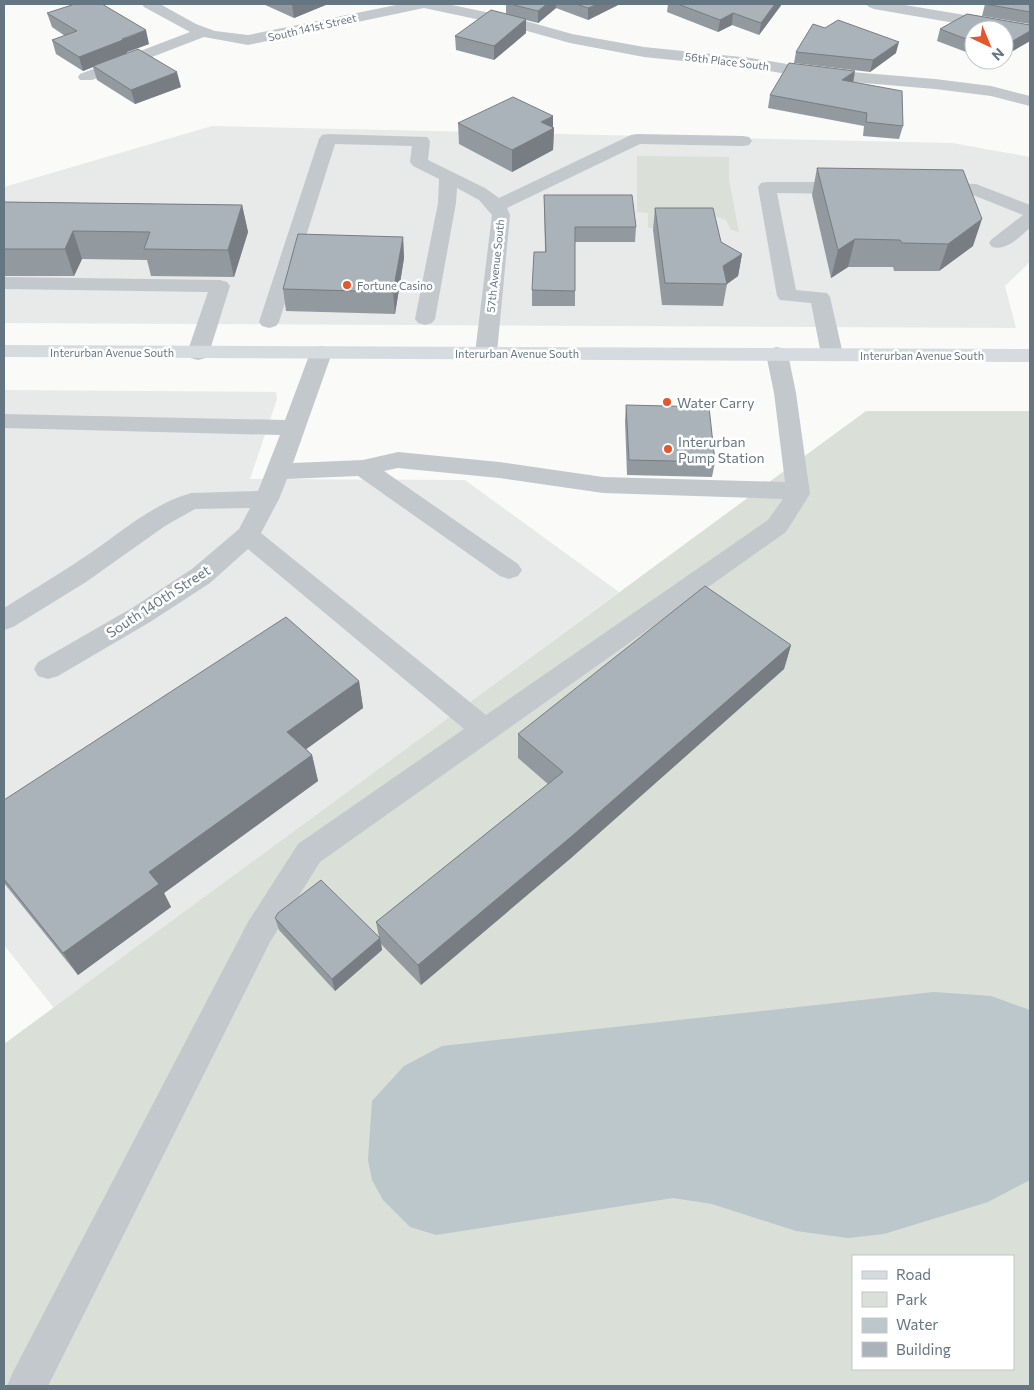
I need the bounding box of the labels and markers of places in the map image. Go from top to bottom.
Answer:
marker: Fortune Casino [341,279,353,291]
place label: Fortune Casino [357,279,433,292]
place label: Water Carry [677,394,755,411]
marker: Water Carry [661,396,673,408]
place label: Interurban Pump Station [678,433,765,466]
marker: Interurban Pump Station [662,443,674,455]

